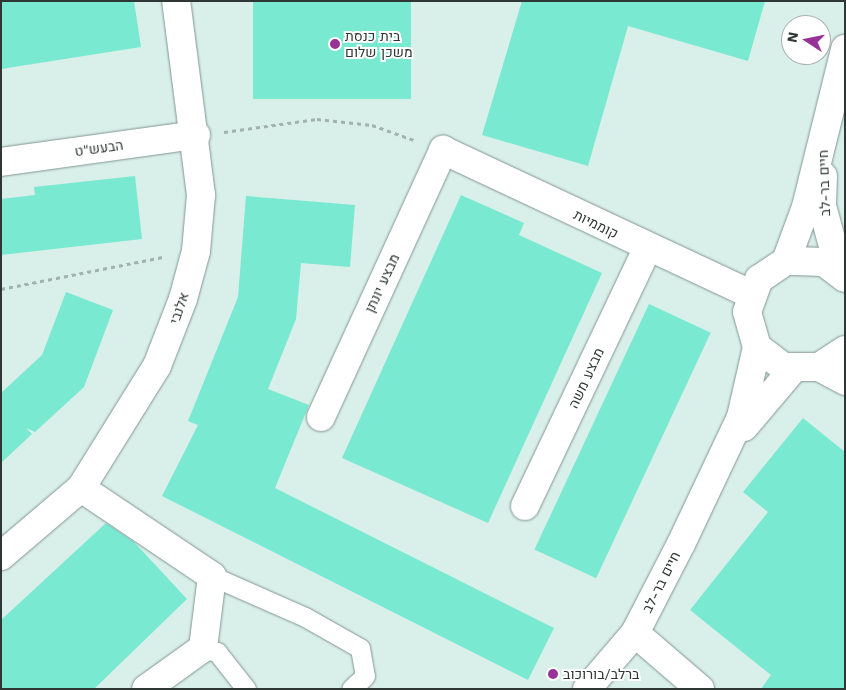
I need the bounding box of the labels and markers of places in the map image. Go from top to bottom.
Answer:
place label: בית כנסת משכן שלום [345,28,413,60]
marker: בית כנסת משכן שלום [329,38,341,50]
place label: ברלב/בורוכוב [563,666,639,682]
marker: ברלב/בורוכוב [547,668,559,680]

